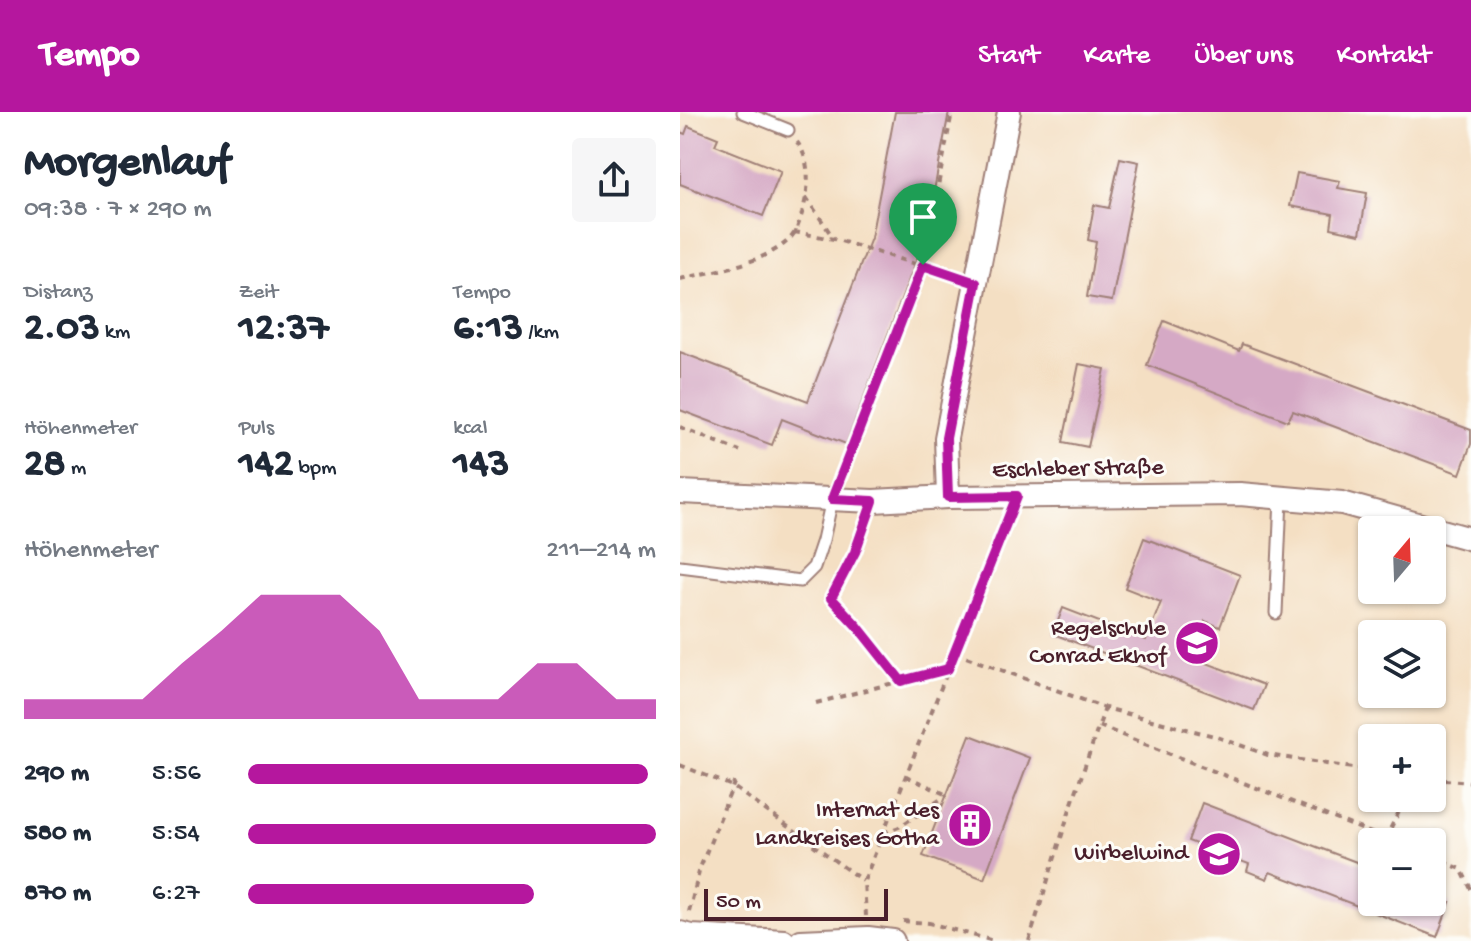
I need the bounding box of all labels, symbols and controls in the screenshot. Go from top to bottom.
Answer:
text: Tempo [40,34,140,78]
text: Start [978,40,1039,73]
text: Karte [1083,40,1150,73]
text: Über uns [1194,40,1293,73]
text: Kontakt [1337,40,1431,73]
button: share [572,138,656,222]
text: Morgenlauf [24,139,230,191]
pin [889,183,957,265]
text: 09:38 · 7 × 290 m [24,195,212,226]
icon: arrive [901,195,945,239]
text: Distanz [24,280,93,306]
text: Zeit [239,280,278,306]
text: Tempo [453,280,511,306]
text: 2.03 [24,306,100,353]
text: 12:37 [239,306,329,353]
text: 6:13 [453,306,523,353]
text: km [100,320,130,346]
text: /km [523,320,559,346]
text: Höhenmeter [24,416,137,442]
text: Puls [239,416,274,442]
text: kcal [453,416,488,442]
text: 28 [24,442,66,489]
text: 142 [239,442,293,489]
text: 143 [453,442,509,489]
street label: Eschleber Straße [992,454,1165,486]
text: m [66,456,86,482]
text: bpm [293,456,337,482]
north arrow [1358,516,1446,604]
map controls [1358,516,1446,916]
text: Höhenmeter [24,536,157,567]
text: 211–214 m [546,536,656,567]
place label: Regelschule Conrad Ekhof [1029,615,1168,672]
school or university icon: Regelschule Conrad Ekhof [1173,619,1221,667]
button: layers [1358,620,1446,708]
button: + [1358,724,1446,812]
text: 290 m [24,759,89,790]
text: 5:56 [152,759,201,790]
place label: Internat des Landkreises Gotha [755,797,940,854]
building icon: Internat des Landkreises Gotha [946,801,994,849]
text: 580 m [24,819,91,850]
text: 5:54 [152,819,200,850]
button: − [1358,828,1446,916]
school or university icon: Wirbelwind [1195,830,1243,878]
place label: Wirbelwind [1074,840,1190,869]
text: 870 m [24,879,91,910]
text: 6:27 [152,879,200,910]
scale bar [704,885,888,921]
text: 50 m [716,890,761,916]

